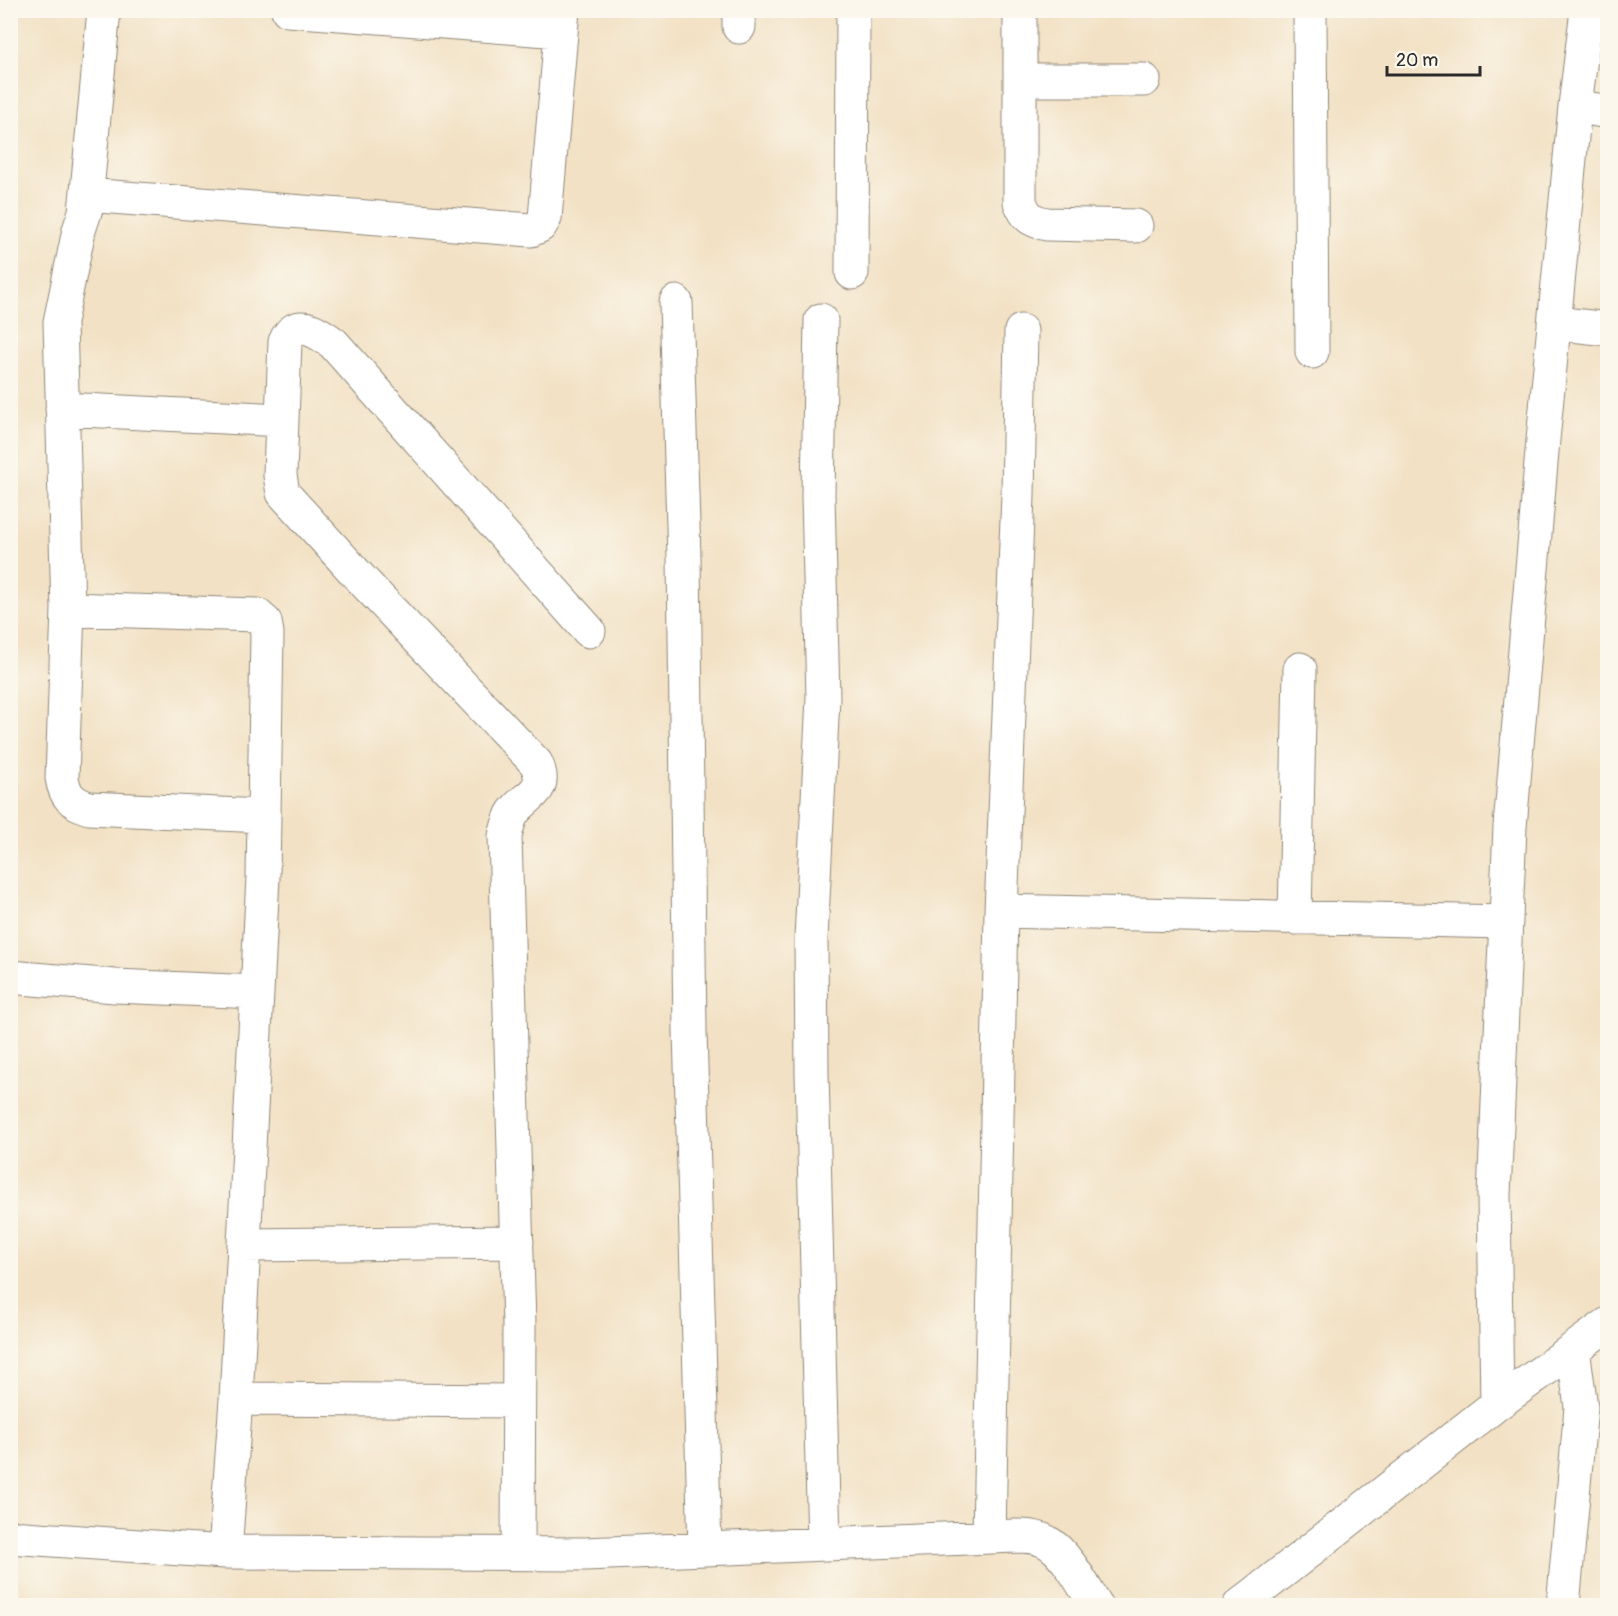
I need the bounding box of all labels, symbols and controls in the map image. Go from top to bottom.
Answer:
scale bar [1387,39,1480,77]
text: 20 m [1396,49,1438,72]

